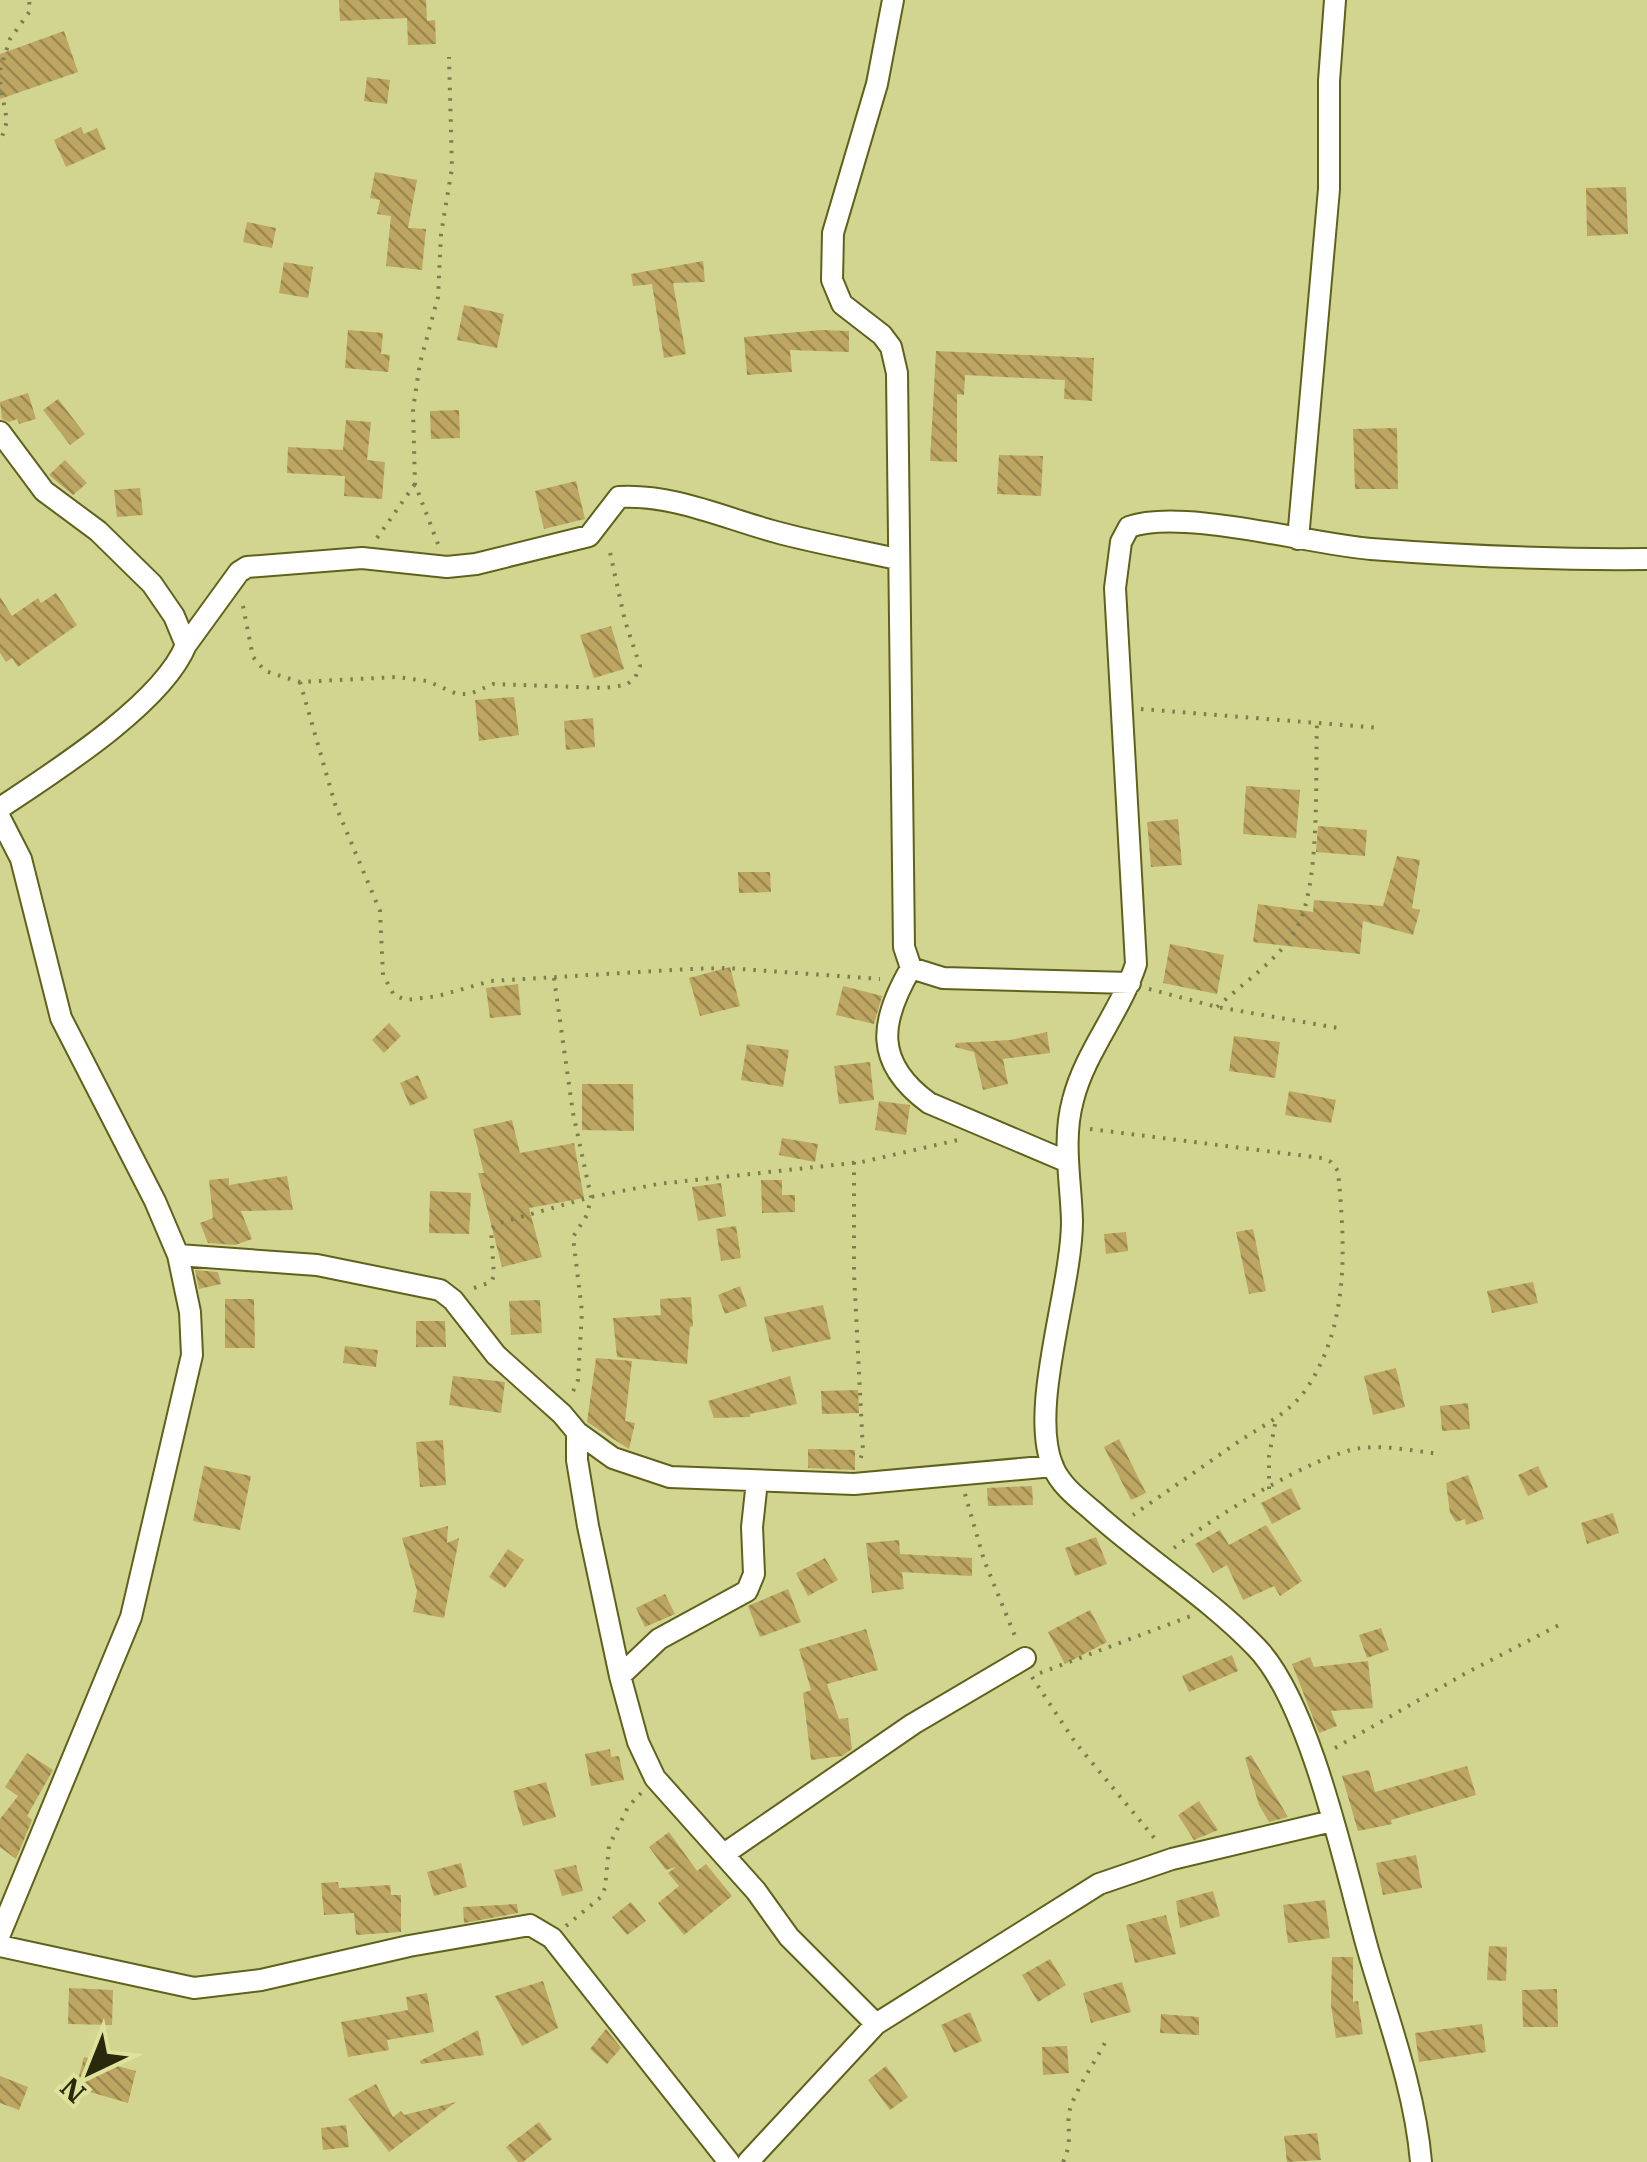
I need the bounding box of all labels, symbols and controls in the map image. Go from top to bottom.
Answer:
north arrow [40,2022,140,2122]
text: N [52,2070,93,2112]

